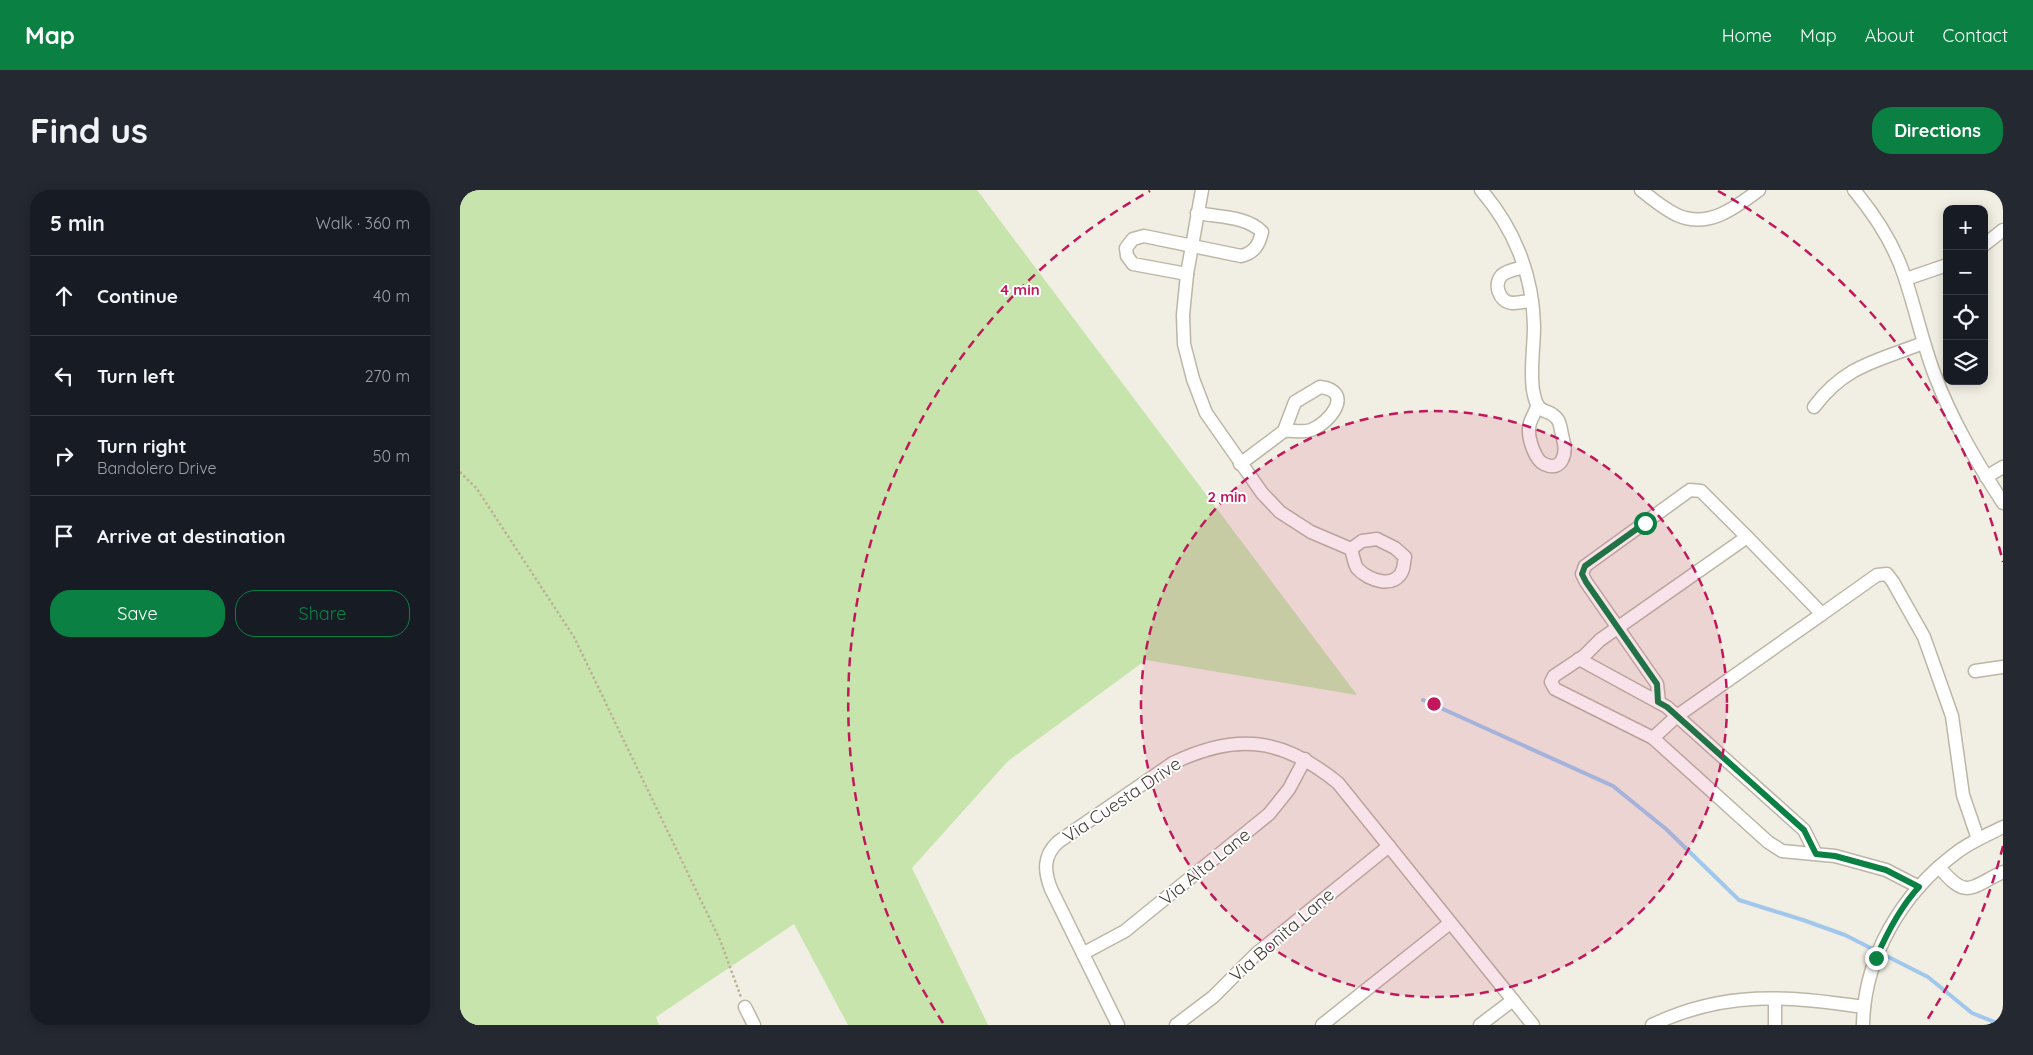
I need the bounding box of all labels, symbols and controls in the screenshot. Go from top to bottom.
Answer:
text: Map [25,20,75,50]
text: Home [1722,24,1772,47]
text: Map [1800,24,1837,47]
text: About [1865,24,1915,47]
text: Contact [1943,24,2008,47]
button: Directions [1872,107,2003,154]
text: Find us [30,108,148,152]
map controls [1943,205,1988,385]
button: + [1943,205,1988,250]
text: 5 min [50,210,105,236]
text: Walk · 360 m [315,213,410,233]
button: − [1943,250,1988,295]
text: 4 min [1000,280,1040,299]
icon: ahead [50,282,78,310]
text: Continue [97,284,178,308]
text: 40 m [373,286,410,306]
button: locate [1943,295,1988,340]
button: layers [1943,340,1988,385]
icon: left [50,362,78,390]
text: Turn left [97,364,175,388]
text: 270 m [365,366,410,386]
text: Turn right [97,434,186,458]
icon: right [50,442,78,470]
text: 50 m [373,446,410,466]
text: Bandolero Drive [97,458,217,478]
text: 2 min [1207,487,1247,506]
route start [1634,512,1657,535]
icon: arrive [50,522,78,550]
text: Arrive at destination [97,524,286,548]
button: Save [50,590,225,637]
button: Share [235,590,410,637]
centre of rings [1425,695,1443,713]
street label: Via Cuesta Drive [1058,752,1185,848]
street label: Via Alta Lane [1155,823,1255,910]
street label: Via Bonita Lane [1225,883,1339,986]
route end [1865,947,1888,970]

